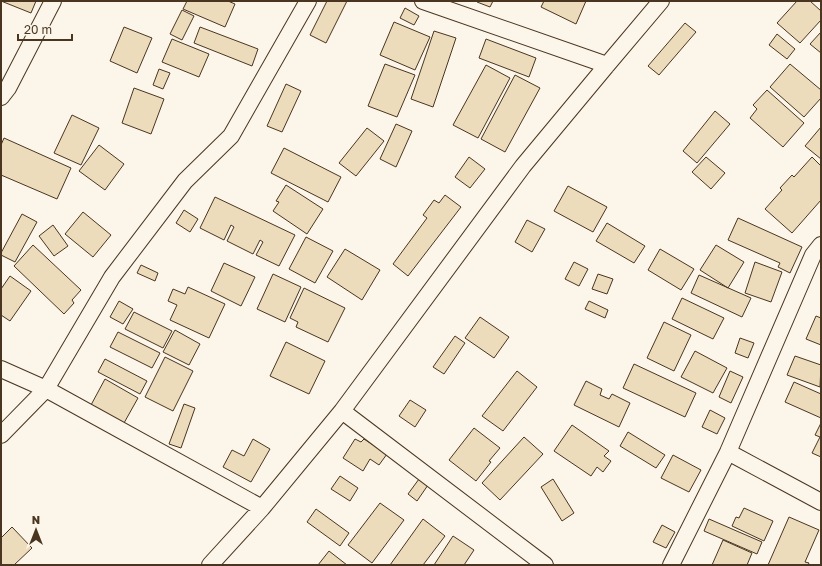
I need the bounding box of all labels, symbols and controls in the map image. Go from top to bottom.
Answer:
scale bar [18,16,72,42]
text: 20 m [24,22,52,37]
north arrow [16,510,56,550]
text: N [32,513,40,526]

